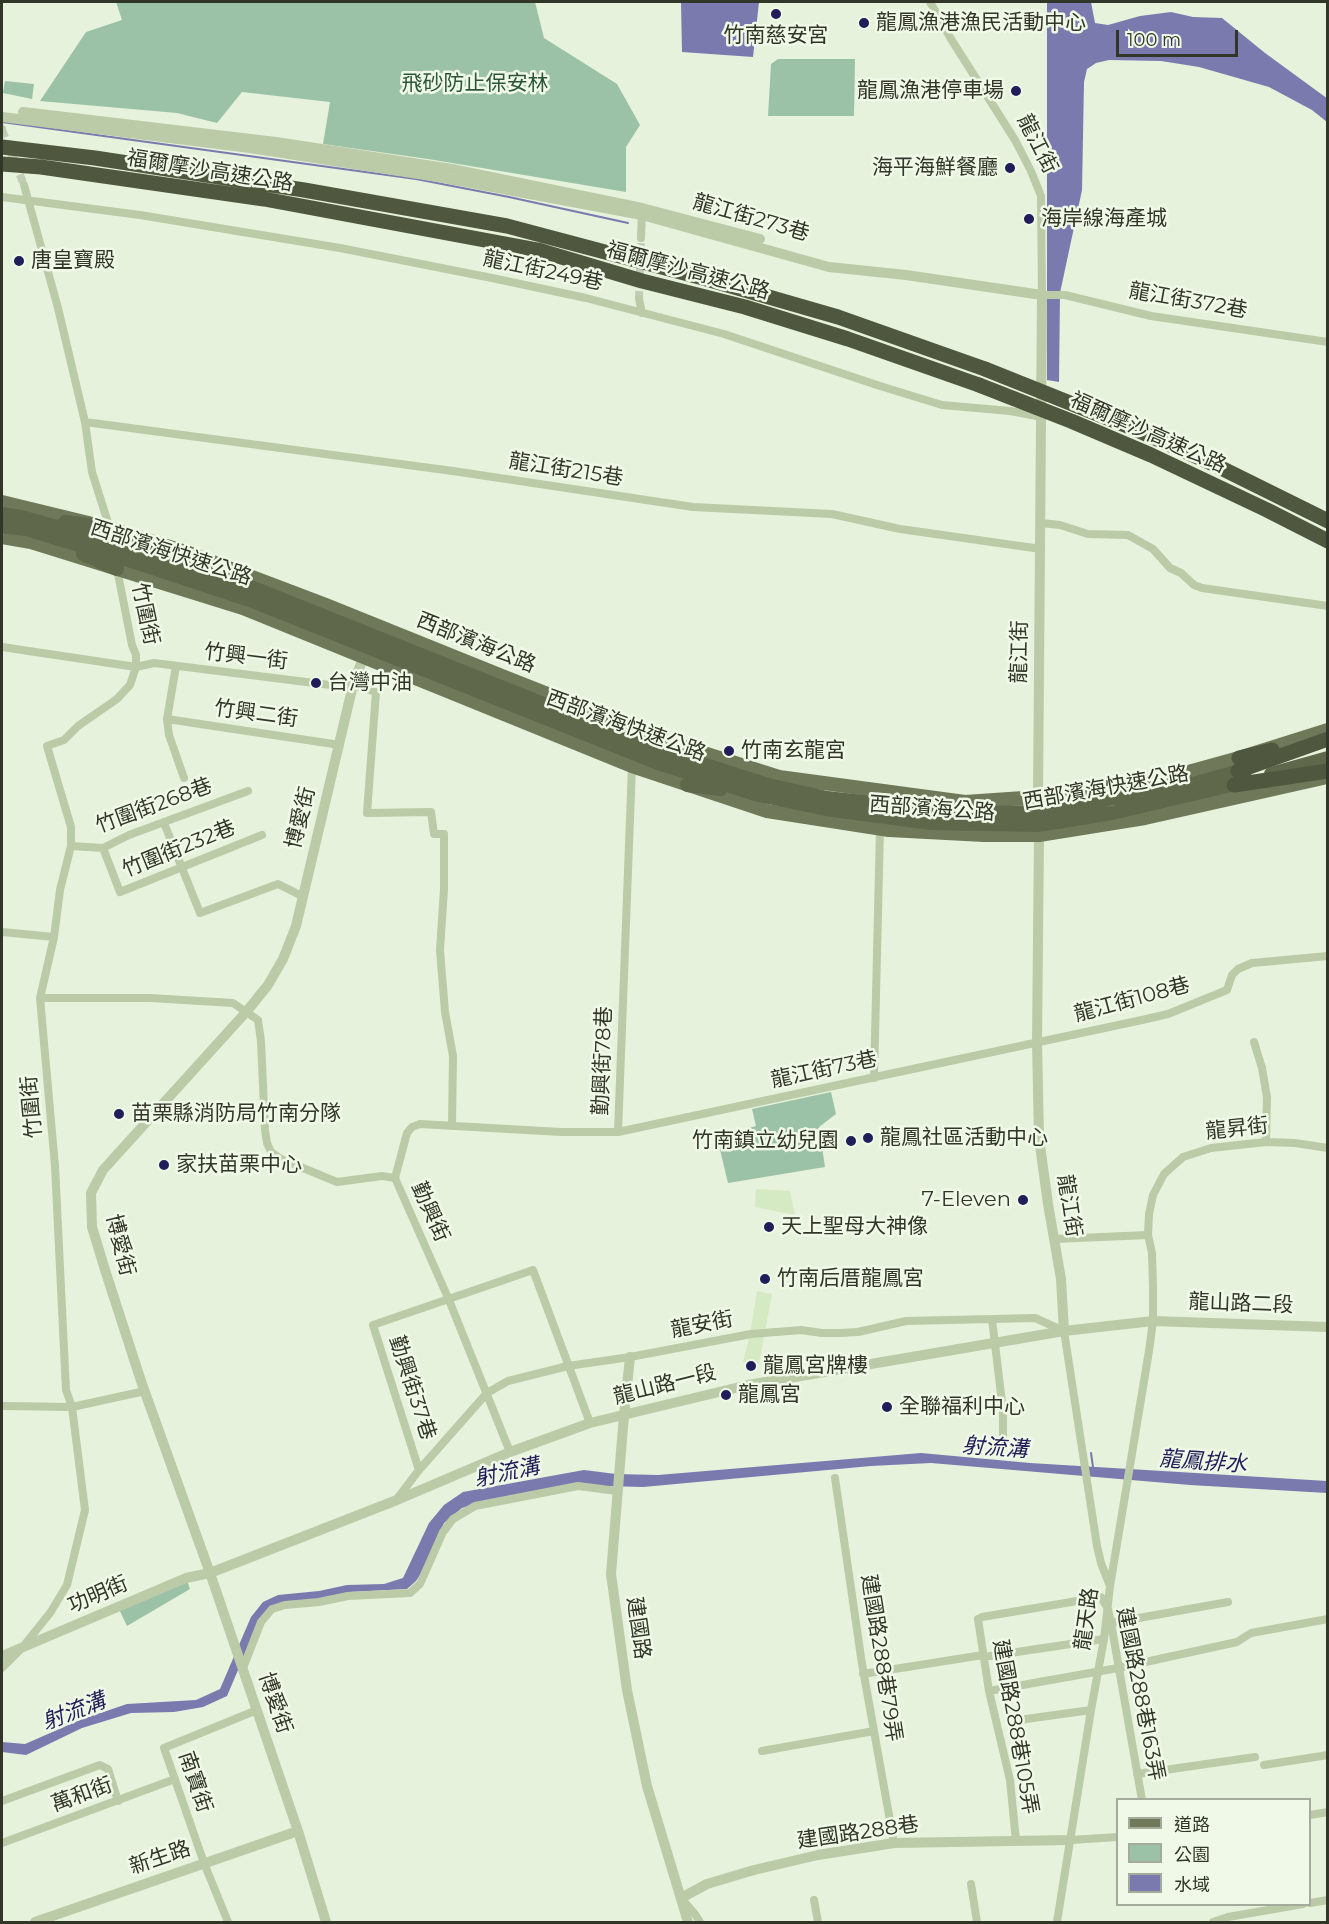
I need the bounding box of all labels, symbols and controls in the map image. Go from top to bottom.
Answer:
marker: 竹南慈安宮 [769,7,783,21]
place label: 龍鳳漁港漁民活動中心 [876,10,1086,36]
marker: 龍鳳漁港漁民活動中心 [857,16,871,30]
scale bar [1119,18,1240,56]
place label: 竹南慈安宮 [724,23,828,49]
text: 100 m [1127,29,1181,51]
park label: 飛砂防止保安林 [402,71,548,97]
place label: 龍鳳漁港停車場 [857,78,1004,104]
marker: 龍鳳漁港停車場 [1009,84,1023,98]
street label: 龍江街 [1011,110,1063,178]
street label: 福爾摩沙高速公路 [125,145,295,197]
place label: 海平海鮮餐廳 [872,155,998,181]
marker: 海平海鮮餐廳 [1003,161,1017,175]
street label: 龍江街273巷 [690,189,812,247]
place label: 海岸線海產城 [1041,206,1167,232]
marker: 海岸線海產城 [1022,212,1036,226]
street label: 福爾摩沙高速公路 [604,237,772,305]
street label: 龍江街249巷 [481,246,605,296]
place label: 唐皇寶殿 [31,248,115,274]
marker: 唐皇寶殿 [12,254,26,268]
street label: 龍江街372巷 [1127,278,1249,324]
street label: 福爾摩沙高速公路 [1066,387,1230,479]
street label: 龍江街215巷 [507,449,625,491]
street label: 西部濱海快速公路 [87,515,255,591]
street label: 竹圍街 [126,581,164,647]
street label: 西部濱海公路 [413,608,539,678]
street label: 龍江街 [1007,620,1033,684]
street label: 竹興一街 [203,639,289,675]
place label: 台灣中油 [328,670,412,696]
marker: 台灣中油 [309,676,323,690]
street label: 西部濱海快速公路 [543,685,709,767]
street label: 竹興二街 [213,696,299,732]
place label: 竹南玄龍宮 [741,738,846,764]
marker: 竹南玄龍宮 [722,744,736,758]
street label: 西部濱海快速公路 [1021,761,1191,815]
street label: 竹圍街268巷 [92,773,216,839]
street label: 博愛街 [281,784,321,852]
street label: 西部濱海公路 [868,792,996,826]
street label: 竹圍街232巷 [119,815,239,883]
street label: 龍江街108巷 [1071,972,1193,1028]
street label: 勤興街78巷 [588,1006,618,1116]
street label: 龍江街73巷 [769,1046,879,1094]
street label: 竹圍街 [17,1075,47,1139]
place label: 苗栗縣消防局竹南分隊 [131,1101,341,1127]
marker: 苗栗縣消防局竹南分隊 [112,1107,126,1121]
street label: 龍昇街 [1204,1113,1270,1145]
place label: 龍鳳社區活動中心 [880,1125,1048,1151]
place label: 竹南鎮立幼兒園 [692,1128,839,1154]
marker: 龍鳳社區活動中心 [861,1131,875,1145]
marker: 竹南鎮立幼兒園 [844,1134,858,1148]
place label: 家扶苗栗中心 [176,1152,302,1178]
marker: 家扶苗栗中心 [157,1158,171,1172]
street label: 龍江街 [1052,1173,1086,1239]
street label: 勤興街 [406,1178,454,1246]
place label: 7-Eleven [922,1187,1011,1213]
marker: 7-Eleven [1016,1193,1030,1207]
street label: 博愛街 [100,1211,140,1279]
place label: 天上聖母大神像 [781,1214,928,1240]
marker: 天上聖母大神像 [762,1220,776,1234]
place label: 竹南后厝龍鳳宮 [777,1266,924,1292]
marker: 竹南后厝龍鳳宮 [758,1272,772,1286]
street label: 龍山路二段 [1188,1290,1294,1318]
street label: 龍安街 [669,1307,735,1343]
street label: 勤興街37巷 [383,1333,441,1443]
place label: 龍鳳宮牌樓 [763,1353,868,1379]
marker: 龍鳳宮牌樓 [744,1359,758,1373]
street label: 龍山路一段 [611,1360,719,1410]
place label: 龍鳳宮 [738,1382,801,1408]
marker: 龍鳳宮 [719,1388,733,1402]
place label: 全聯福利中心 [899,1394,1025,1420]
marker: 全聯福利中心 [880,1400,894,1414]
water label: 射流溝 [961,1433,1029,1463]
water label: 龍鳳排水 [1158,1446,1248,1478]
water label: 射流溝 [472,1453,542,1493]
street label: 功明街 [64,1571,132,1619]
street label: 建國路288巷79弄 [855,1573,907,1743]
street label: 龍天路 [1070,1586,1104,1652]
street label: 建國路 [621,1595,655,1661]
street label: 建國路288巷163弄 [1111,1605,1169,1783]
street label: 建國路288巷105弄 [987,1638,1043,1816]
street label: 博愛街 [253,1669,297,1737]
water label: 射流溝 [38,1688,110,1736]
street label: 南寶街 [173,1748,217,1816]
street label: 萬和街 [48,1772,116,1818]
legend [1116,1798,1311,1906]
street label: 建國路288巷 [795,1812,921,1854]
text: 道路 [1174,1814,1210,1836]
street label: 新生路 [126,1836,194,1880]
text: 公園 [1174,1844,1210,1866]
text: 水域 [1174,1874,1210,1896]

